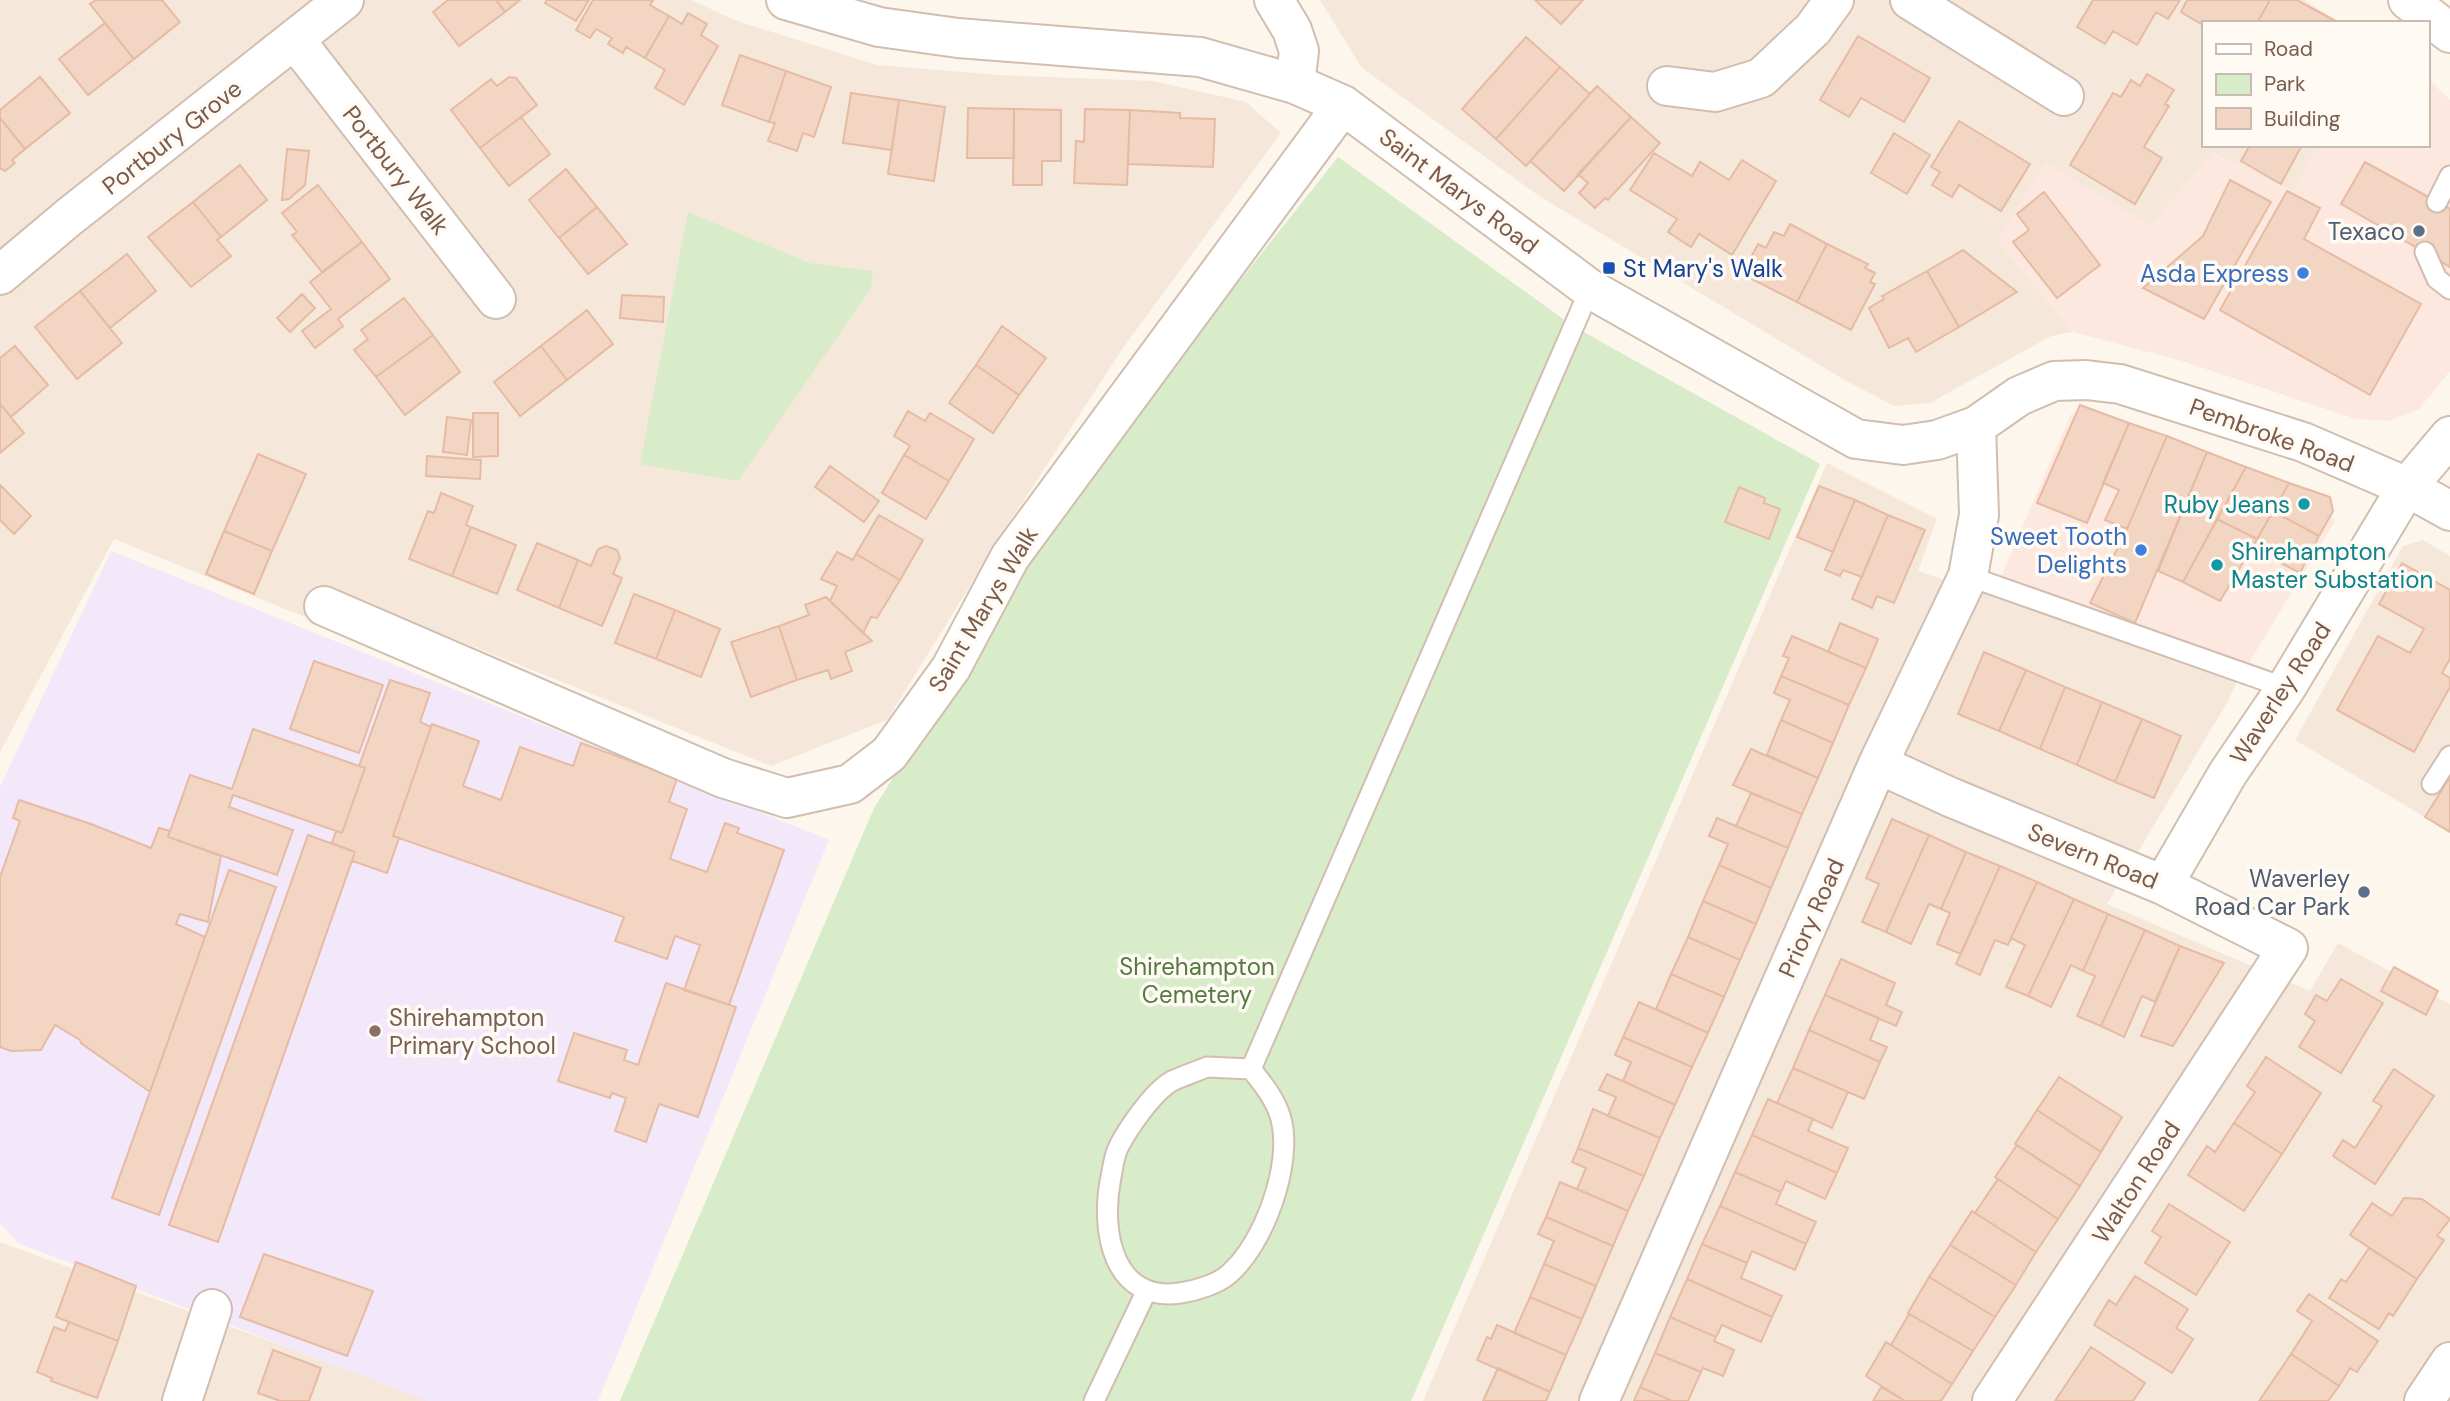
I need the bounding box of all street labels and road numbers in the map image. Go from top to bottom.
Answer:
street label: Portbury Grove [96,73,248,201]
street label: Portbury Walk [336,99,456,241]
street label: Saint Marys Road [1373,121,1545,261]
street label: Pembroke Road [2185,391,2359,479]
street label: Saint Marys Walk [921,520,1045,698]
street label: Waverley Road [2223,616,2337,770]
street label: Severn Road [2023,816,2163,896]
street label: Priory Road [1771,854,1851,982]
street label: Walton Road [2085,1115,2187,1249]

